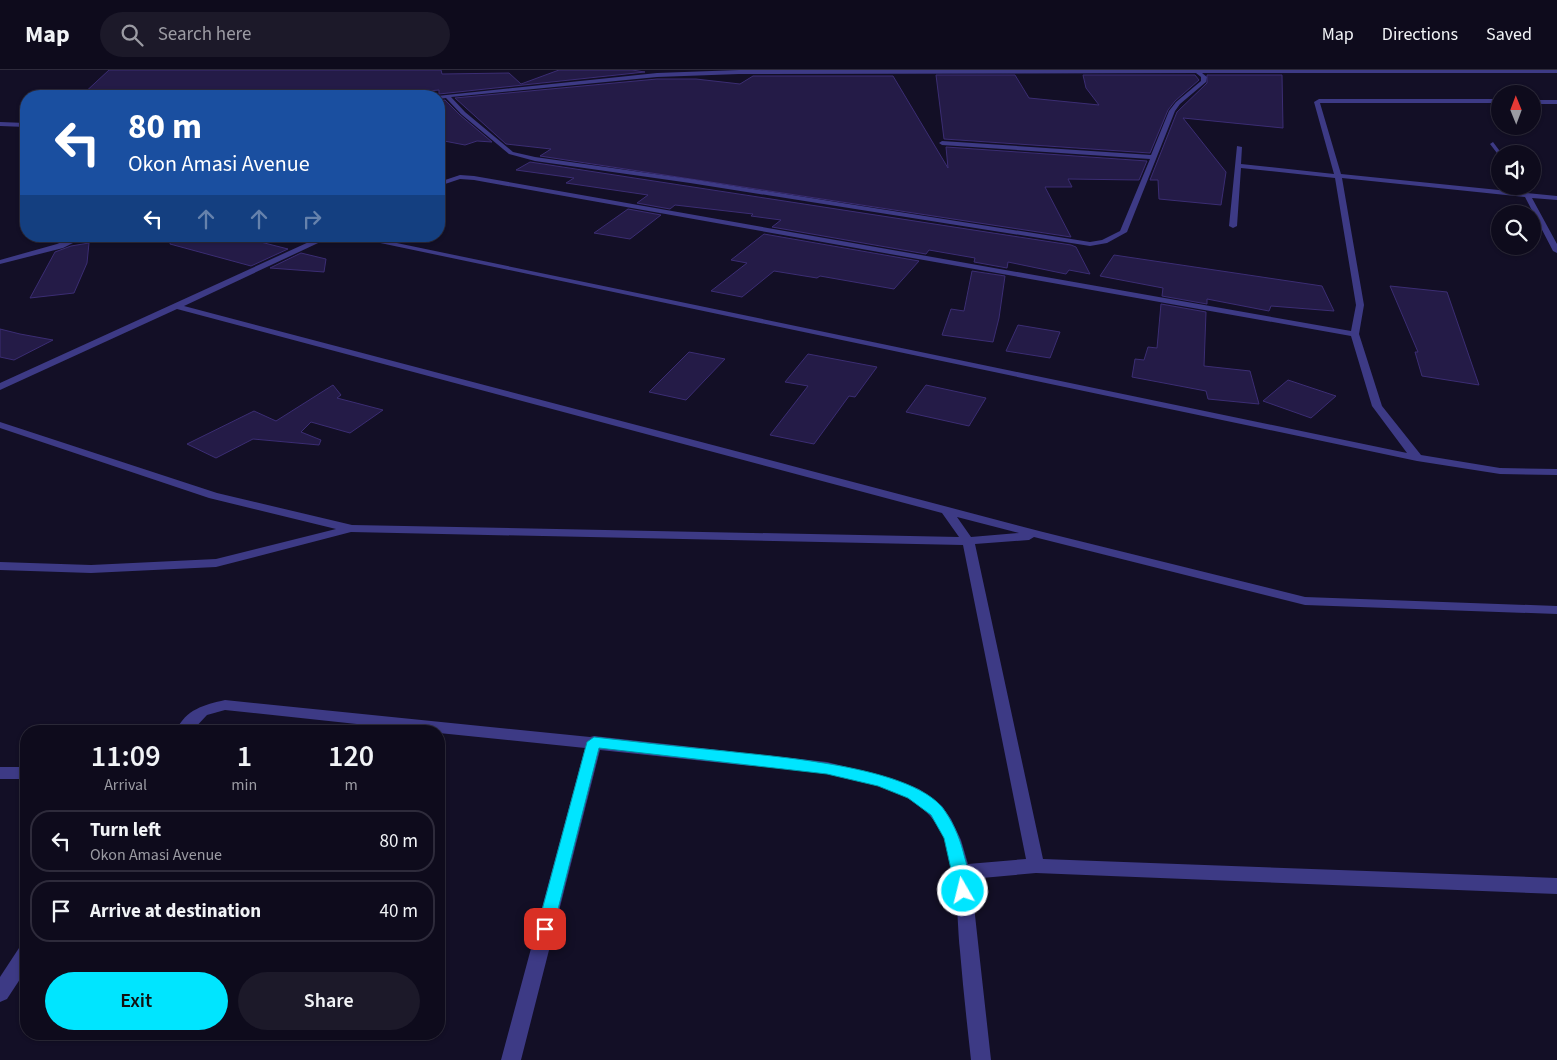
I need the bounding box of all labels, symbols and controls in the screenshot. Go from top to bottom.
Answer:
search box [100,12,450,57]
text: Map [25,17,70,52]
icon: search [118,21,146,49]
text: Search here [158,21,251,48]
text: Map [1322,22,1354,47]
text: Directions [1382,22,1458,47]
text: Saved [1486,22,1532,47]
north arrow [1491,85,1541,135]
map controls [1491,85,1541,255]
text: 80 m [128,102,202,152]
icon: left [45,110,110,175]
button: sound [1491,145,1541,195]
text: Okon Amasi Avenue [128,148,310,180]
icon: left [139,205,167,233]
icon: ahead [192,205,220,233]
icon: ahead [245,205,273,233]
icon: right [298,205,326,233]
button: search [1491,205,1541,255]
text: 11:09 [91,735,161,778]
text: 1 [237,735,252,778]
text: 120 [328,735,374,778]
text: Arrival [104,774,147,796]
text: min [231,774,257,796]
text: m [345,774,358,796]
text: Turn left [90,817,161,844]
icon: left [47,827,75,855]
text: 80 m [380,828,418,855]
text: Okon Amasi Avenue [90,844,222,866]
position arrow [936,864,988,916]
icon: arrive [47,897,75,925]
text: Arrive at destination [90,898,261,925]
text: 40 m [380,898,418,925]
pin [524,908,566,950]
icon: arrive [531,915,559,943]
button: Exit [45,972,228,1030]
button: Share [238,972,420,1030]

